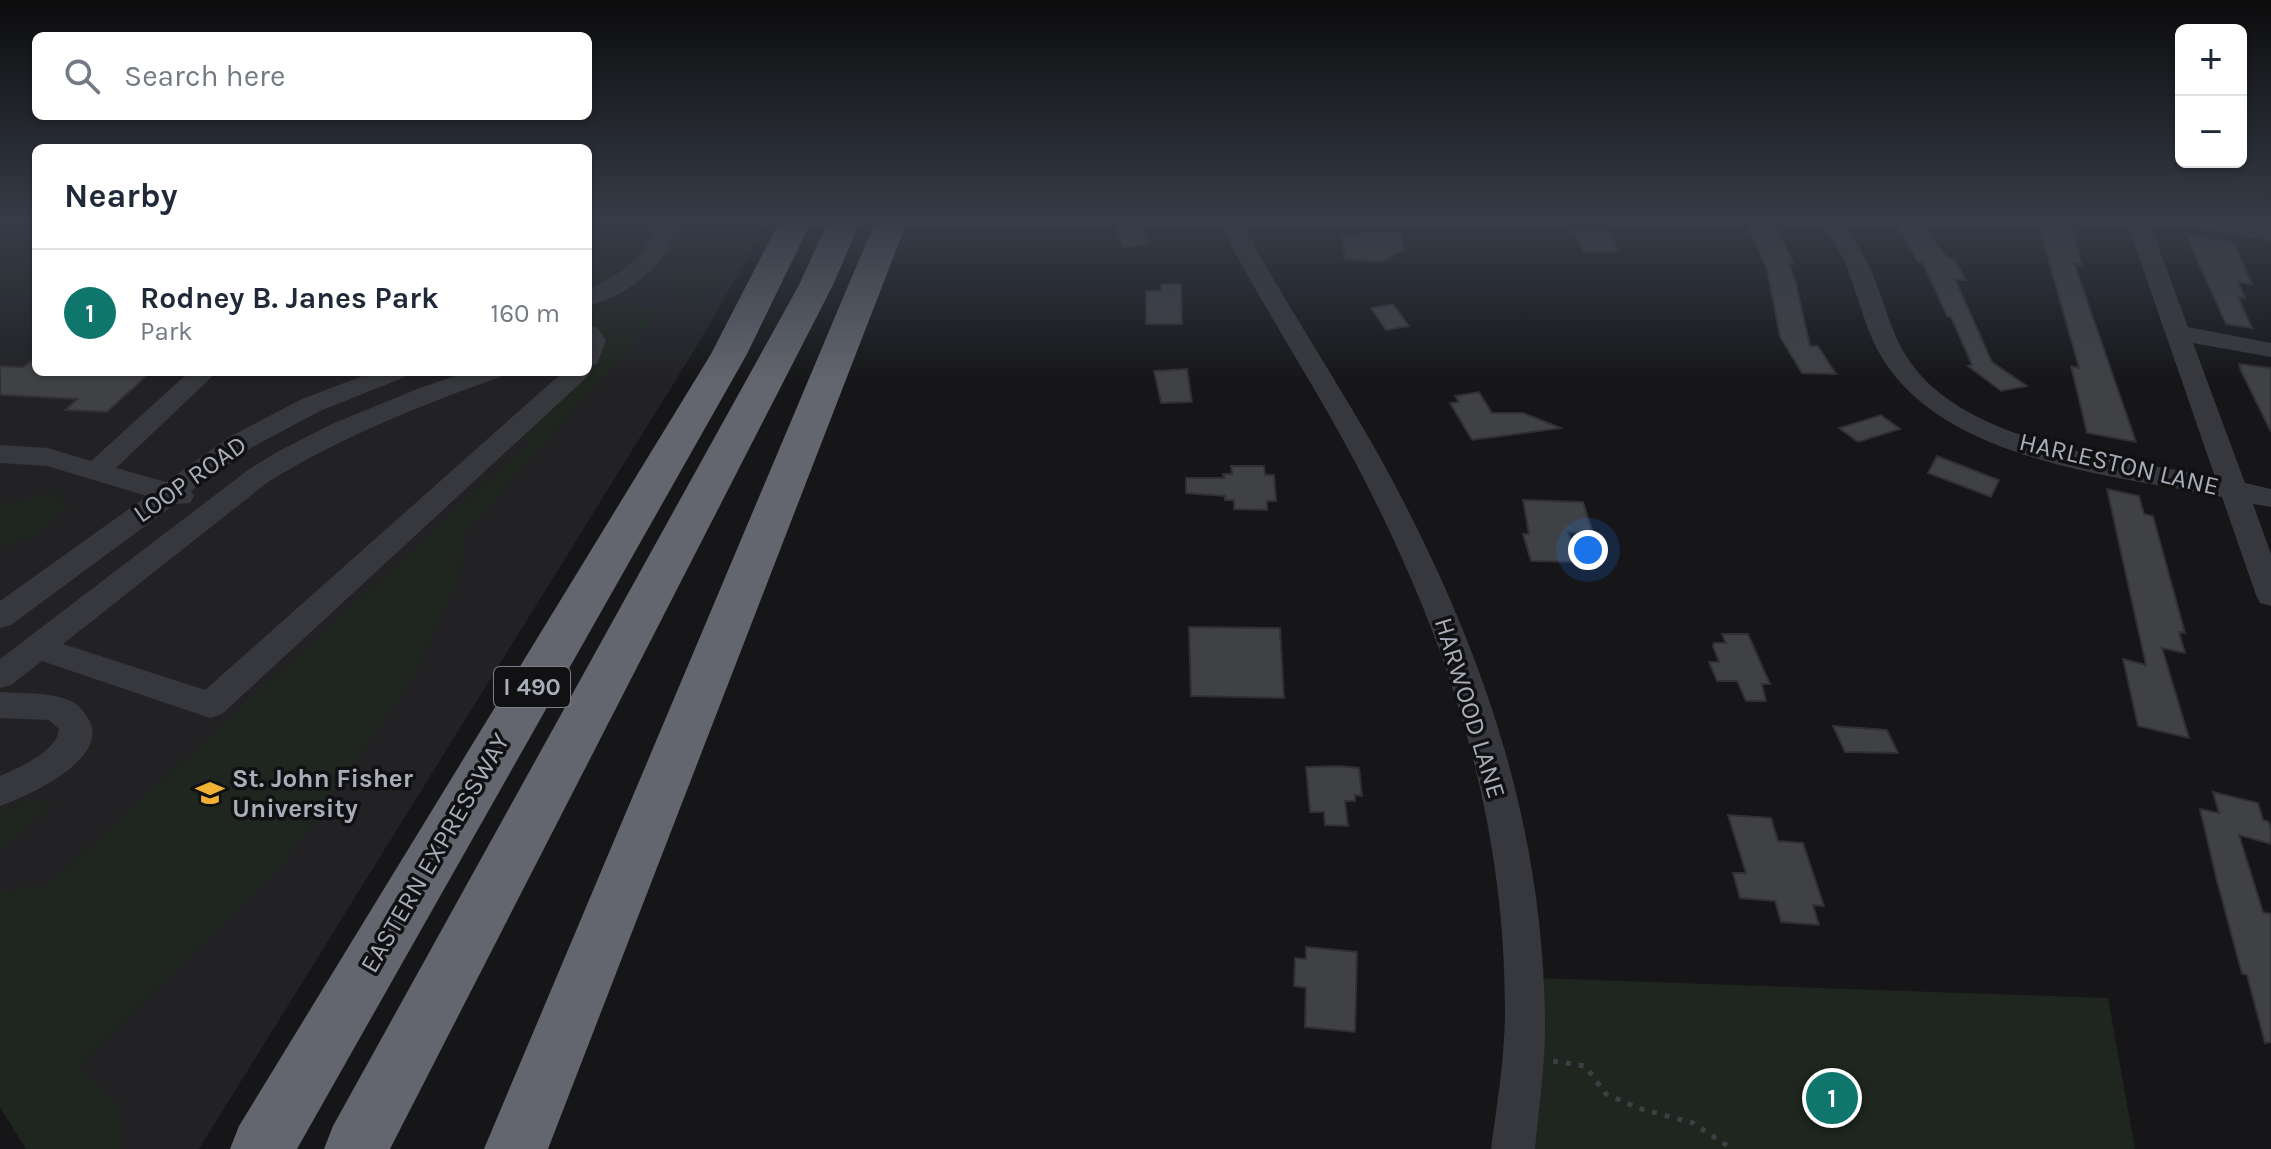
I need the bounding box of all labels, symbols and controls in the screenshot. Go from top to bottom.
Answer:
map controls [2175,24,2247,168]
button: + [2175,24,2247,96]
search box [32,32,592,120]
icon: search [60,54,104,98]
text: Search here [124,58,285,94]
button: − [2175,96,2247,168]
text: Nearby [64,176,178,216]
text: Rodney B. Janes Park [140,280,439,316]
text: 1 [85,298,95,329]
text: 160 m [491,298,560,329]
text: Park [140,316,193,347]
street label: HARLESTON LANE [2016,426,2222,502]
street label: LOOP ROAD [127,429,253,529]
your location [1568,530,1608,570]
street label: HARWOOD LANE [1428,614,1512,802]
road number: I 490 [494,667,570,707]
street label: EASTERN EXPRESSWAY [354,727,517,978]
place label: St. John Fisher University [232,763,414,824]
school or university icon: St. John Fisher University [195,778,225,808]
pin: 1 [1806,1068,1858,1128]

